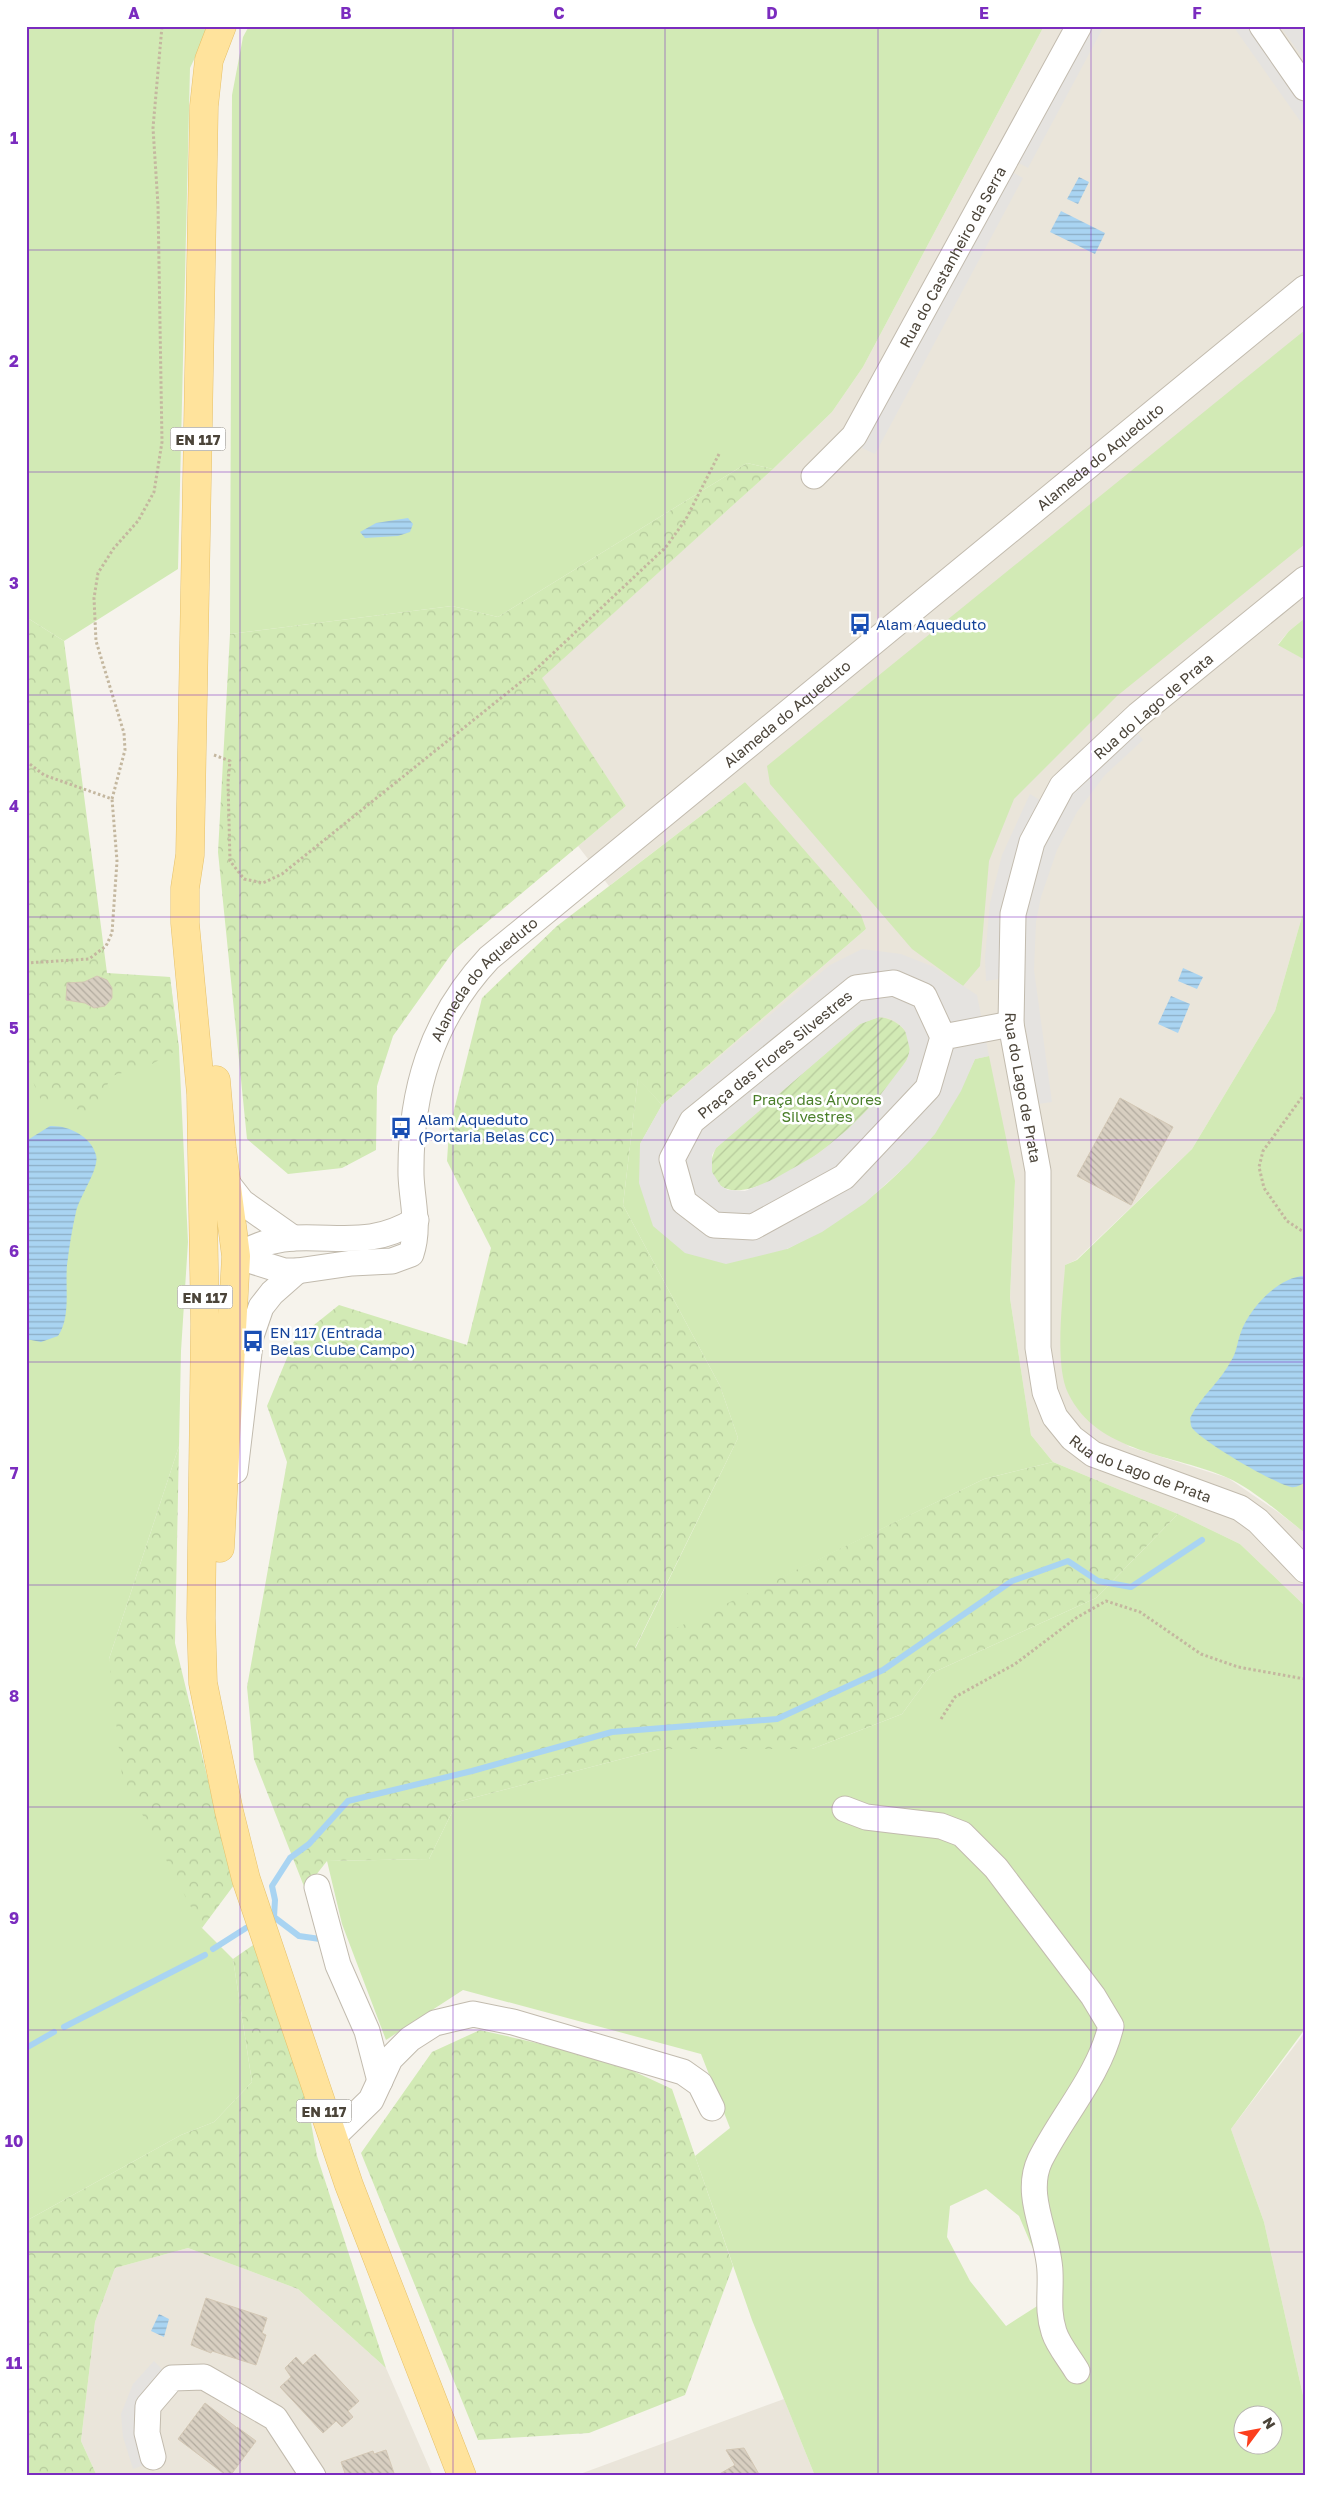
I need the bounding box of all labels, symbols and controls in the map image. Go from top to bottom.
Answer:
text: A [128,3,140,23]
text: B [340,3,352,23]
text: C [553,3,565,23]
text: D [766,3,778,23]
text: E [979,3,989,23]
text: F [1192,3,1202,23]
text: 1 [10,128,18,148]
street label: Rua do Castanheiro da Serra [895,163,1009,350]
text: 2 [9,351,19,371]
street label: Alameda do Aqueduto [1033,399,1167,514]
road number: EN 117 [170,428,226,450]
text: 3 [9,573,19,593]
bus stop icon: Alam Aqueduto [847,611,873,637]
place label: Alam Aqueduto [876,615,986,633]
street label: Rua do Lago de Prata [1090,649,1216,763]
street label: Alameda do Aqueduto [720,656,854,771]
text: 4 [9,796,19,816]
street label: Alameda do Aqueduto [427,913,541,1044]
street label: Praça das Flores Silvestres [693,986,855,1122]
street label: Rua do Lago de Prata [1002,1012,1045,1164]
text: 5 [9,1018,19,1038]
park label: Praça das Árvores Silvestres [752,1090,882,1125]
place label: Alam Aqueduto (Portaria Belas CC) [418,1110,555,1145]
bus stop icon: Alam Aqueduto (Portaria Belas CC) [388,1115,414,1141]
text: 6 [9,1241,19,1261]
road number: EN 117 [178,1285,232,1308]
place label: EN 117 (Entrada Belas Clube Campo) [270,1323,415,1358]
bus stop icon: EN 117 (Entrada Belas Clube Campo) [240,1328,266,1354]
street label: Rua do Lago de Prata [1066,1430,1214,1506]
text: 7 [10,1463,19,1483]
text: 8 [9,1686,19,1706]
text: 9 [9,1908,19,1928]
road number: EN 117 [296,2100,352,2122]
text: 10 [5,2131,23,2151]
text: 11 [6,2353,22,2373]
north arrow [1234,2404,1284,2454]
text: N [1259,2414,1279,2432]

